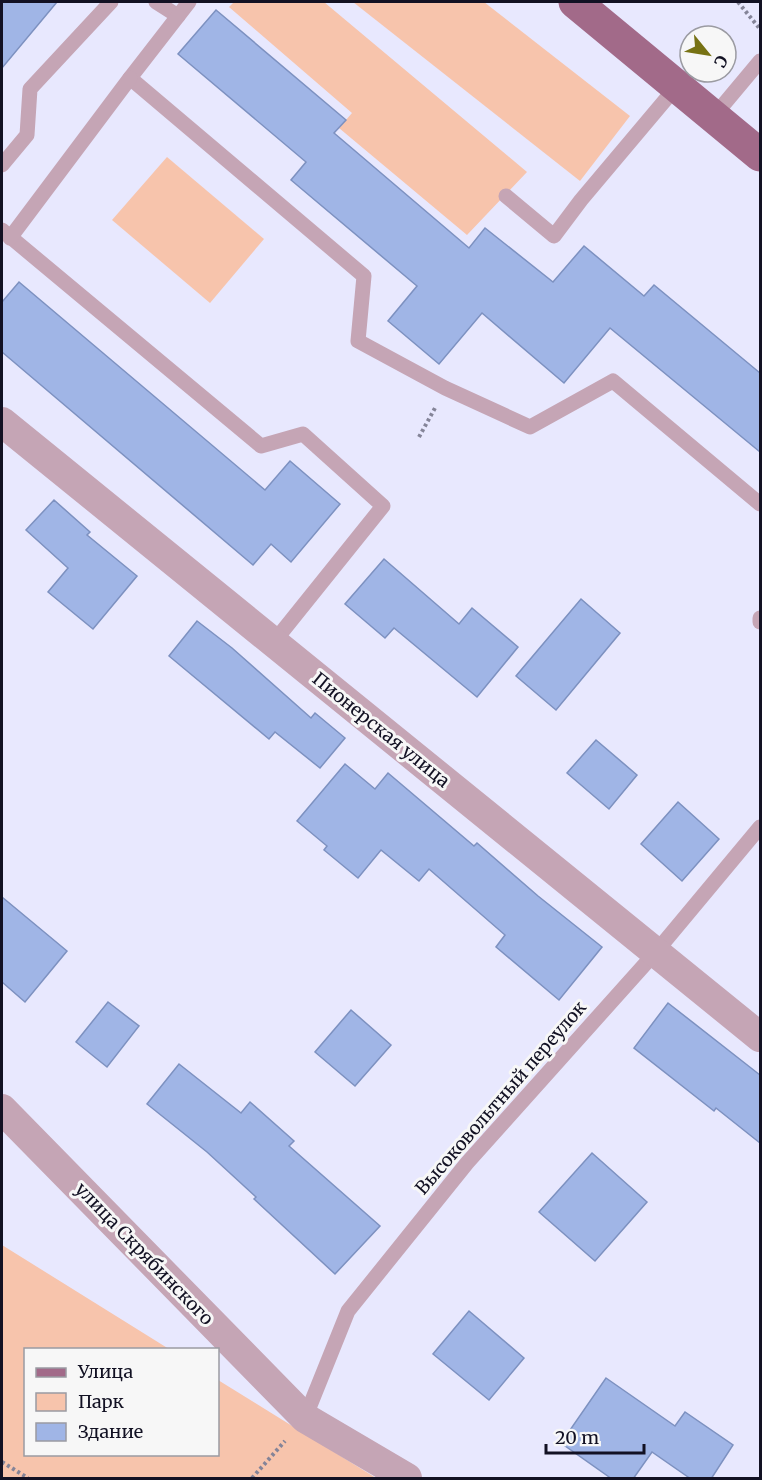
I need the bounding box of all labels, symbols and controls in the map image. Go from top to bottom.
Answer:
north arrow [678,24,738,84]
text: С [710,52,732,71]
street label: Пионерская улица [308,667,455,792]
street label: Высоковольтный переулок [410,996,591,1199]
street label: улица Скрябинского [70,1178,218,1330]
legend [24,1348,219,1456]
text: Улица [77,1360,133,1383]
text: Парк [78,1390,124,1413]
scale bar [546,1417,644,1455]
text: Здание [78,1420,143,1443]
text: 20 m [555,1426,599,1449]

